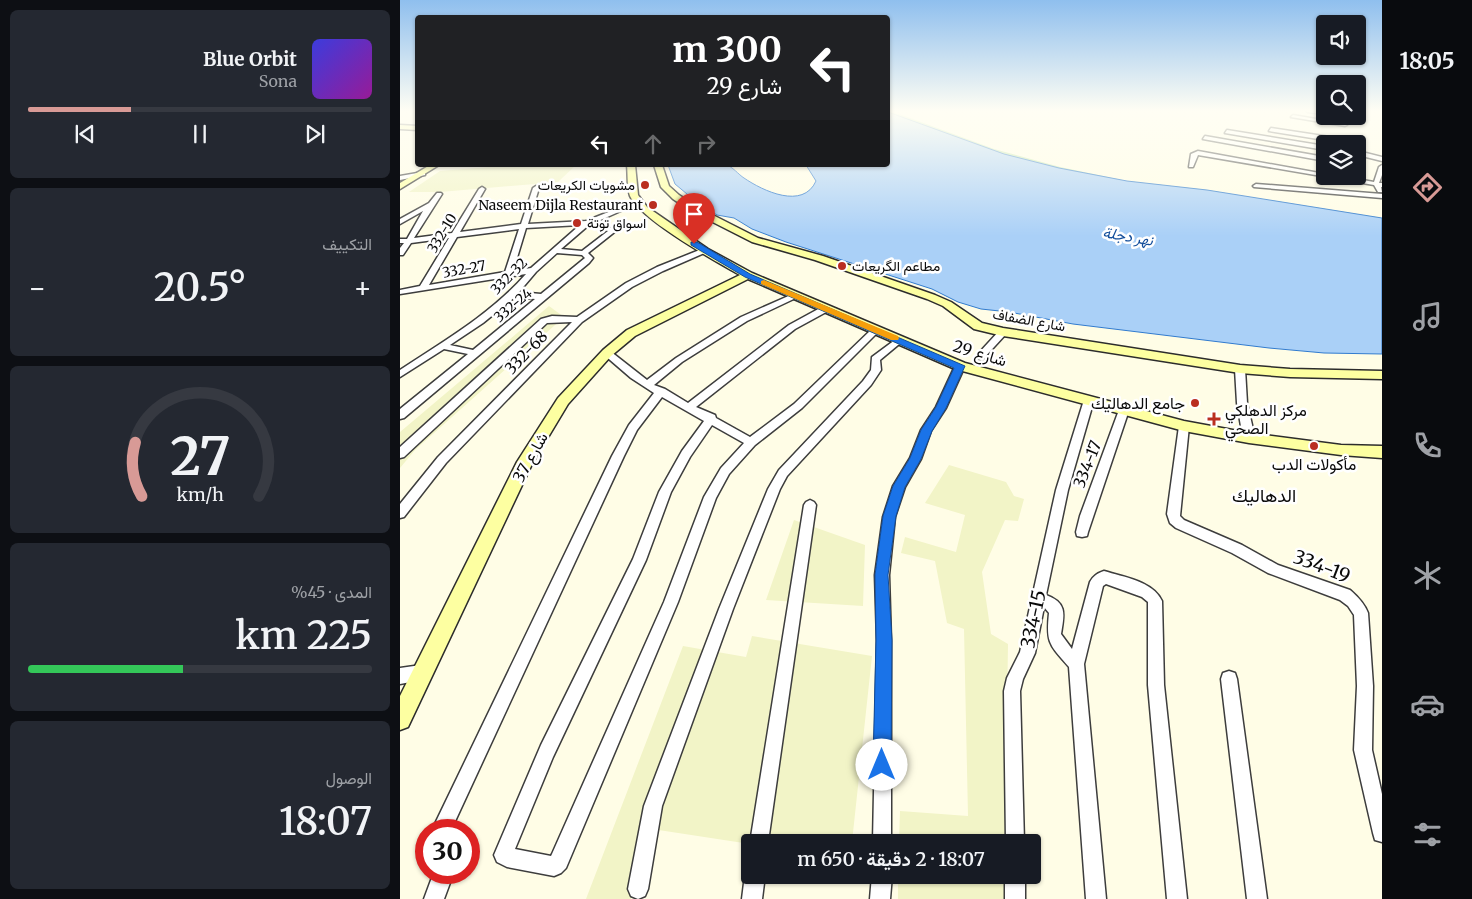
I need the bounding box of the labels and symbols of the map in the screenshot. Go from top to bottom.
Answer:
place label: مشويات الكريعات [538,176,635,194]
marker: مشويات الكريعات [639,179,651,191]
pin [673,193,715,244]
place label: Naseem Dijla Restaurant [478,196,644,214]
marker: Naseem Dijla Restaurant [647,199,659,211]
street label: 332-10 [423,210,461,256]
place label: اسواق توتة [587,214,646,232]
marker: اسواق توتة [571,217,583,229]
water label: نهر دجلة [1101,222,1155,250]
street label: 332-32 [487,254,531,298]
street label: 332-27 [441,256,487,282]
place label: مطاعم الگريعات [852,257,940,275]
marker: مطاعم الگريعات [836,260,848,272]
street label: 332-24 [490,284,536,326]
street label: شارع الضفاف [991,305,1067,337]
street label: 332-68 [500,326,552,378]
street label: شارع 29 [950,335,1009,372]
place label: جامع الدهاليك [1091,393,1185,415]
marker: جامع الدهاليك [1189,397,1201,409]
place label: مركز الدهلكي الصحي [1225,400,1307,442]
marker: مركز الدهلكي الصحي [1207,412,1221,426]
street label: شارع 37 [508,429,554,486]
street label: 334-17 [1069,438,1105,490]
marker: مأكولات الدب [1308,440,1320,452]
place label: مأكولات الدب [1272,454,1356,475]
district label: الدهاليك [1232,484,1296,507]
street label: 334-19 [1290,544,1354,588]
street label: 334-15 [1015,588,1051,650]
position arrow [855,738,907,790]
speed limit sign: 30 [415,819,480,884]

